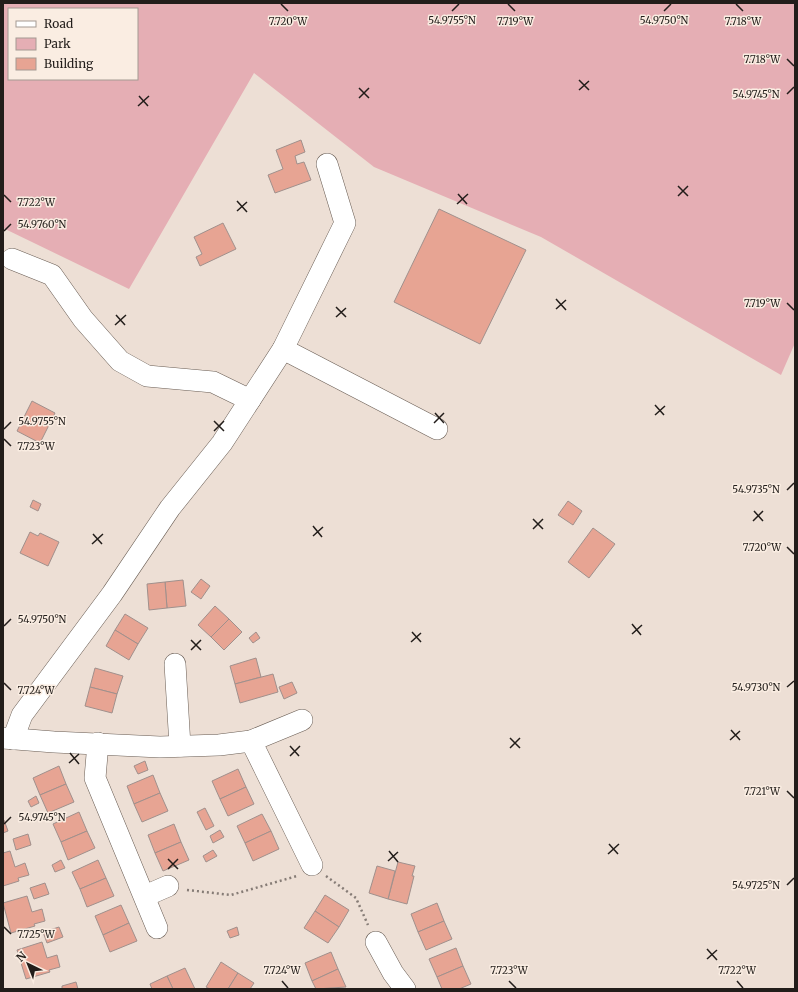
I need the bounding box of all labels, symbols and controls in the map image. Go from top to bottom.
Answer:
legend [8,8,138,80]
text: 54.9755°N [428,14,476,27]
text: 54.9750°N [640,14,689,27]
text: 7.720°W [269,15,308,28]
text: 7.719°W [497,15,534,28]
text: 7.718°W [725,15,762,28]
text: Road [44,16,73,31]
text: Park [44,36,71,51]
text: 7.718°W [744,53,781,66]
text: Building [44,56,94,71]
text: 54.9745°N [733,88,780,101]
text: 7.722°W [17,196,56,209]
text: 54.9760°N [18,218,67,231]
text: 7.719°W [744,297,781,310]
text: 54.9755°N [18,415,66,428]
text: 7.723°W [17,440,56,453]
text: 54.9735°N [732,483,780,496]
text: 7.720°W [743,541,782,554]
text: 54.9750°N [18,613,67,626]
text: 54.9730°N [732,681,781,694]
text: 7.724°W [18,684,55,697]
text: 7.721°W [744,785,781,798]
text: 54.9745°N [19,811,66,824]
text: 54.9725°N [732,879,780,892]
text: 7.725°W [17,928,56,941]
north arrow [8,944,48,984]
text: N [13,948,29,965]
text: 7.724°W [264,964,301,977]
text: 7.723°W [490,964,529,977]
text: 7.722°W [718,964,757,977]

